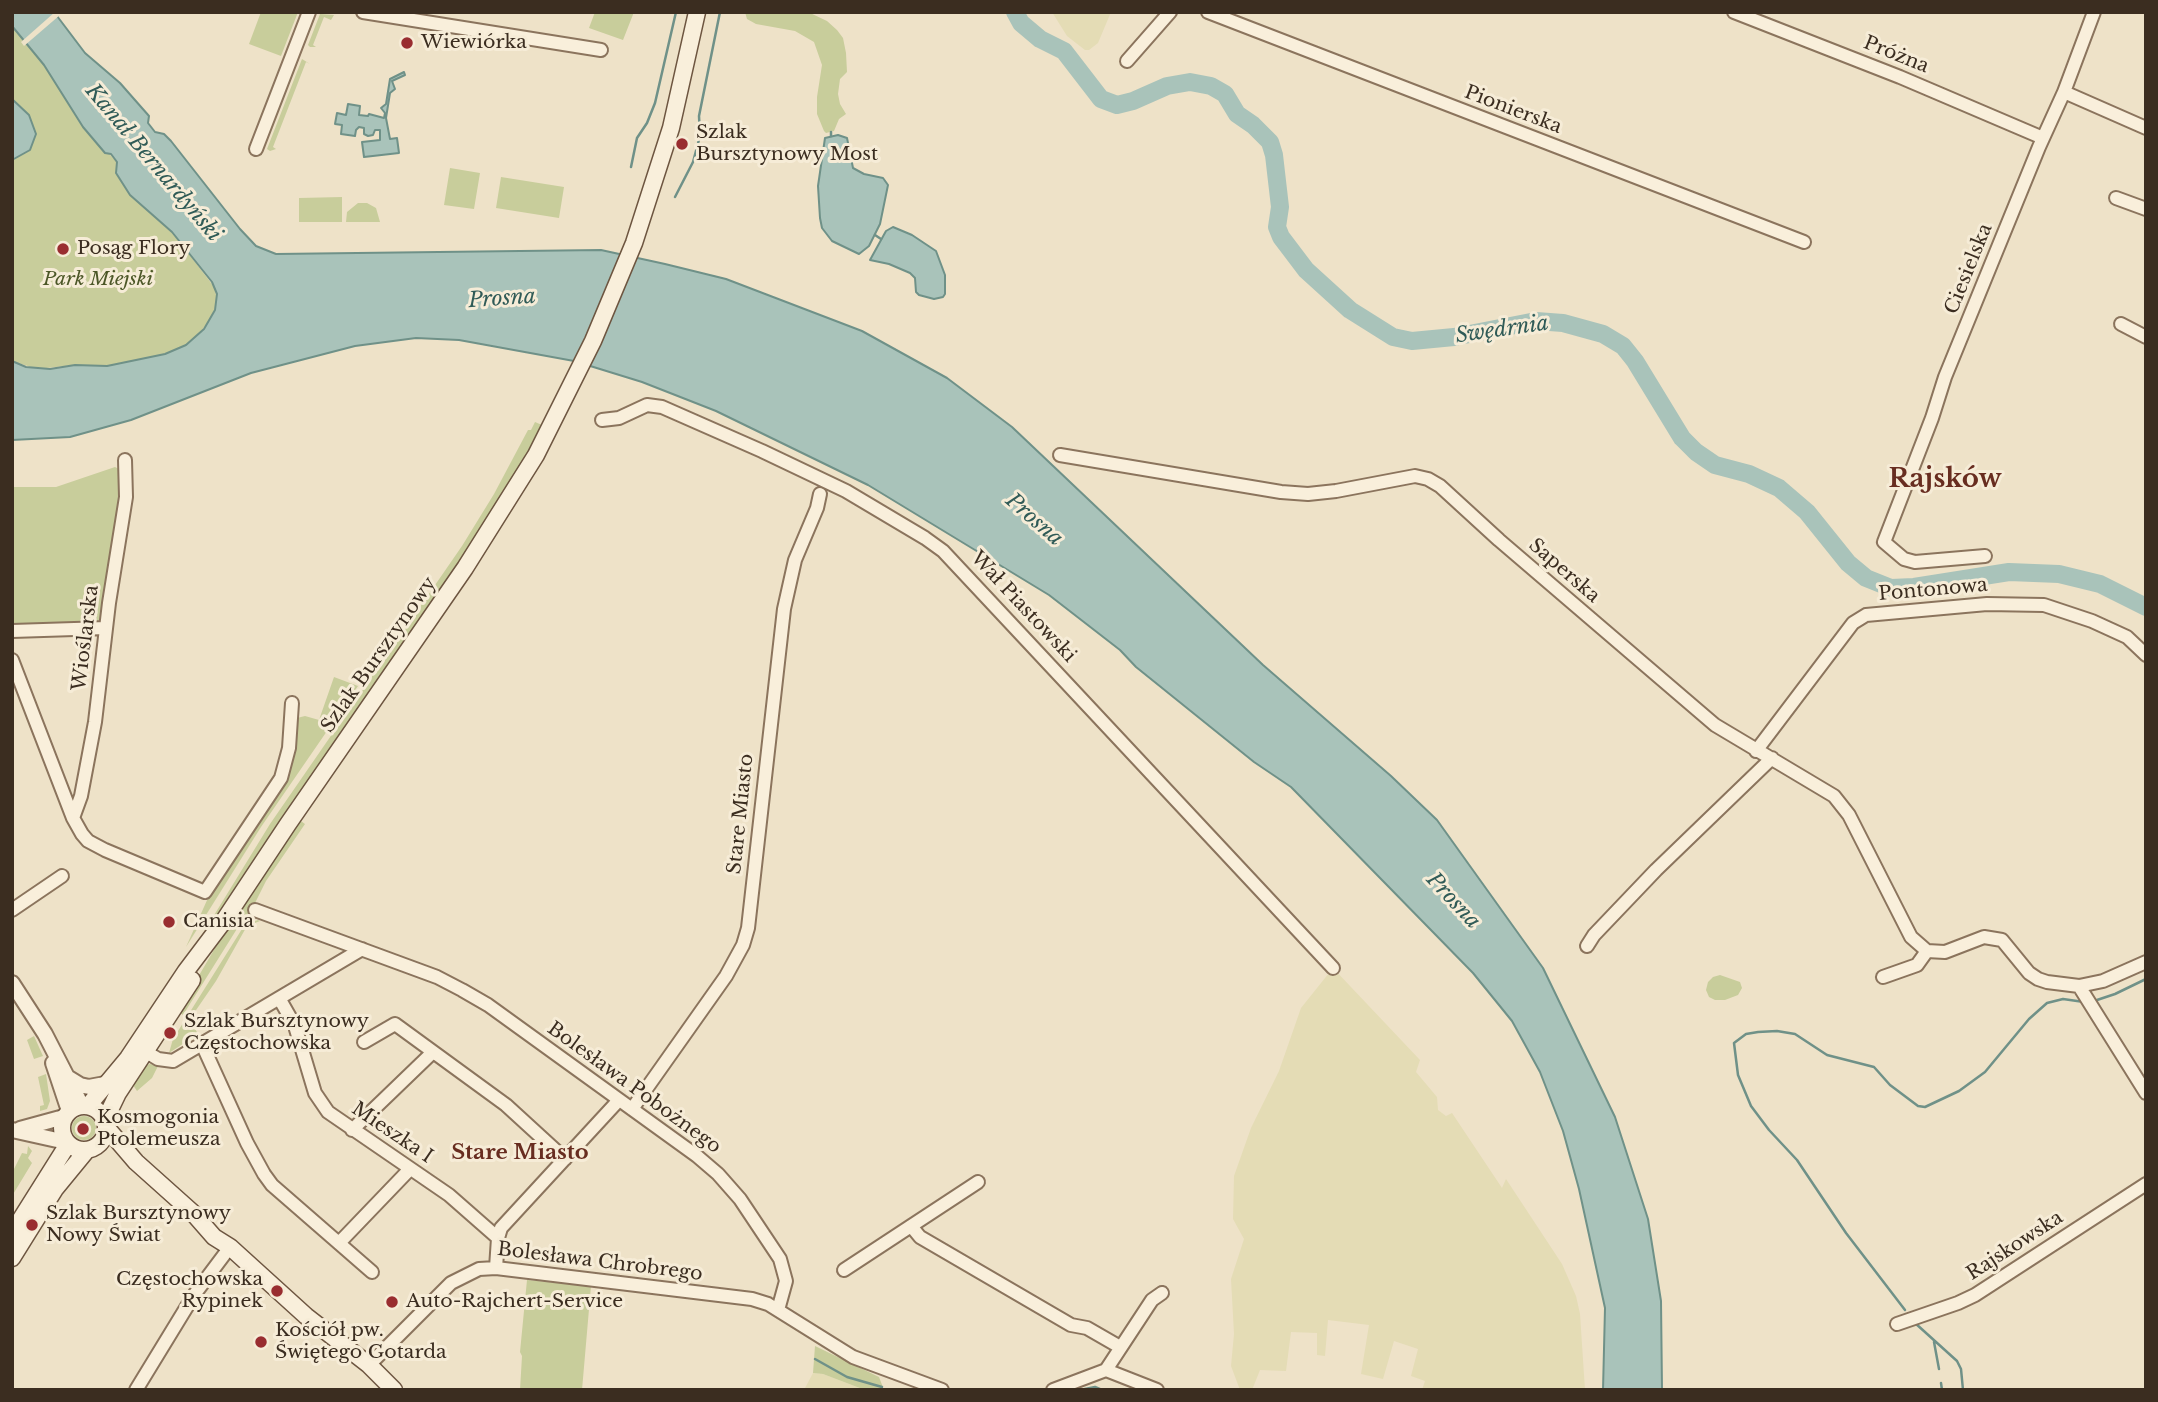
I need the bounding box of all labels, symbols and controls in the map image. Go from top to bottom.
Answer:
place label: Wiewiórka [421,32,527,54]
street label: Próżna [1860,32,1932,78]
marker: Wiewiórka [399,35,415,51]
water label: Kanał Bernardyński [80,79,226,247]
street label: Pionierska [1461,81,1565,139]
place label: Szlak Bursztynowy Most [696,122,878,166]
marker: Szlak Bursztynowy Most [674,136,690,152]
street label: Ciesielska [1941,220,1997,318]
place label: Posąg Flory [77,238,190,260]
marker: Posąg Flory [55,241,71,257]
park label: Park Miejski [43,269,153,291]
water label: Prosna [467,284,537,314]
water label: Swędrnia [1454,311,1550,349]
district label: Rajsków [1888,464,2002,496]
water label: Prosna [1000,488,1068,552]
street label: Saperska [1524,534,1604,608]
street label: Wał Piastowski [966,547,1080,667]
street label: Szlak Bursztynowy [317,573,441,737]
street label: Pontonowa [1878,574,1988,606]
street label: Wioślarska [68,584,104,692]
street label: Stare Miasto [723,753,759,875]
water label: Prosna [1421,868,1485,934]
place label: Canisia [183,911,254,933]
marker: Canisia [161,914,177,930]
place label: Szlak Bursztynowy Częstochowska [184,1011,369,1055]
street label: Bolesława Pobożnego [543,1017,725,1159]
marker: Szlak Bursztynowy Częstochowska [162,1025,178,1041]
street label: Mieszka I [347,1098,437,1168]
place label: Kosmogonia Ptolemeusza [97,1107,220,1151]
marker: Kosmogonia Ptolemeusza [75,1121,91,1137]
district label: Stare Miasto [451,1140,589,1166]
place label: Szlak Bursztynowy Nowy Świat [46,1203,231,1247]
street label: Rajskowska [1963,1207,2067,1285]
marker: Szlak Bursztynowy Nowy Świat [24,1217,40,1233]
street label: Bolesława Chrobrego [496,1238,704,1286]
place label: Częstochowska Rypinek [116,1269,263,1313]
marker: Częstochowska Rypinek [269,1283,285,1299]
place label: Auto-Rajchert-Service [406,1291,623,1313]
marker: Auto-Rajchert-Service [384,1294,400,1310]
place label: Kościół pw. Świętego Gotarda [275,1320,447,1364]
marker: Kościół pw. Świętego Gotarda [253,1334,269,1350]

